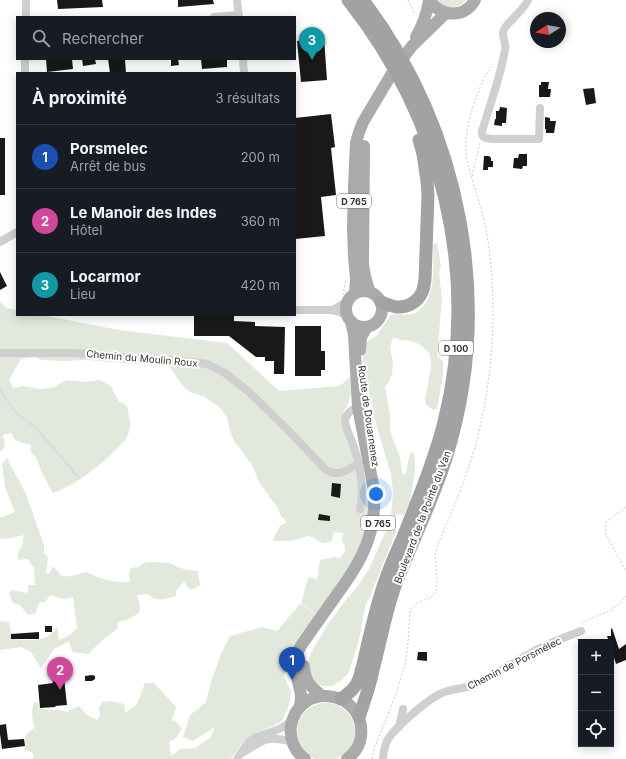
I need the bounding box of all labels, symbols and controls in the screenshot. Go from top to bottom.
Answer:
north arrow [530,12,566,48]
search box [16,16,296,60]
icon: search [30,27,52,49]
pin: 3 [299,27,325,60]
text: Rechercher [62,29,144,48]
text: À proximité [32,88,127,108]
text: 3 résultats [216,90,280,106]
text: Porsmelec [70,139,148,158]
text: 1 [42,149,48,165]
text: 200 m [241,149,280,165]
text: Arrêt de bus [70,158,146,174]
road number: D 765 [337,194,371,208]
text: Le Manoir des Indes [70,203,217,222]
text: 2 [41,213,49,229]
text: 360 m [241,213,280,229]
text: Hôtel [70,222,102,238]
text: Locarmor [70,267,141,286]
text: 3 [41,277,49,293]
text: 420 m [240,277,280,293]
text: Lieu [70,286,96,302]
road number: D 100 [439,341,473,355]
street label: Chemin du Moulin Roux [86,347,199,369]
street label: Route de Douarnenez [356,365,382,467]
street label: Boulevard de la Pointe du Van [391,449,453,585]
your location [366,484,386,504]
road number: D 765 [361,516,395,530]
street label: Chemin de Porsmélec [465,634,563,692]
map controls [578,639,614,747]
button: + [578,639,614,675]
pin: 1 [279,647,305,680]
pin: 2 [47,657,73,690]
button: − [578,675,614,711]
button: locate [578,711,614,747]

